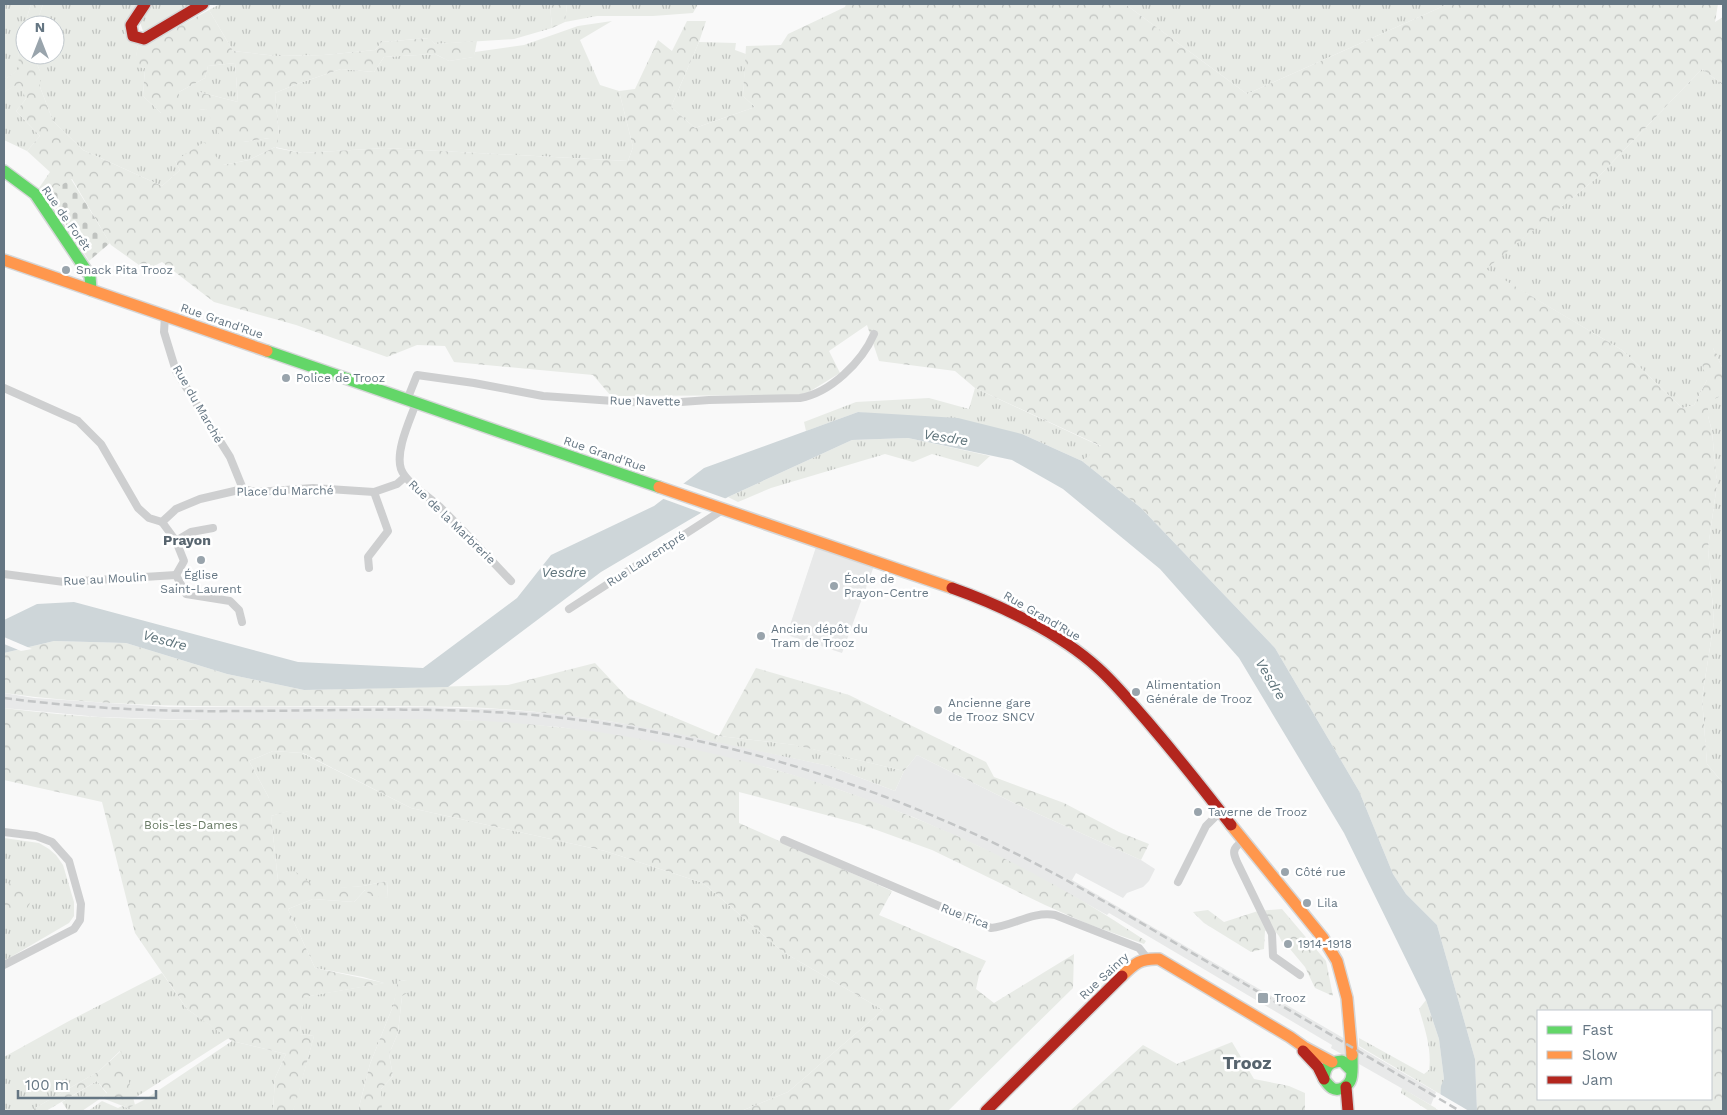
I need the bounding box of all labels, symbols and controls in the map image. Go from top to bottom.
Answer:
north arrow [15,15,65,65]
text: N [35,19,45,35]
street label: Rue de Forêt [39,183,93,253]
place label: Snack Pita Trooz [76,263,173,277]
marker: Snack Pita Trooz [60,264,72,276]
street label: Rue Grand'Rue [179,300,265,342]
street label: Rue du Marché [170,362,226,446]
place label: Police de Trooz [296,371,385,385]
marker: Police de Trooz [280,372,292,384]
street label: Rue Navette [609,393,681,409]
water label: Vesdre [922,426,970,448]
street label: Rue Grand'Rue [562,433,648,475]
street label: Rue de la Marbrerie [406,477,498,567]
street label: Place du Marché [236,483,334,499]
street label: Rue Laurentpré [604,528,688,590]
district label: Prayon [163,532,211,548]
marker: Église Saint-Laurent [195,554,207,566]
water label: Vesdre [541,564,587,580]
place label: Église Saint-Laurent [160,568,242,596]
street label: Rue au Moulin [63,570,147,588]
place label: École de Prayon-Centre [844,572,929,600]
marker: École de Prayon-Centre [828,580,840,592]
street label: Rue Grand'Rue [1001,588,1083,644]
place label: Ancien dépôt du Tram de Trooz [771,622,868,650]
water label: Vesdre [141,626,189,654]
marker: Ancien dépôt du Tram de Trooz [755,630,767,642]
water label: Vesdre [1253,656,1289,702]
place label: Alimentation Générale de Trooz [1146,678,1252,706]
marker: Alimentation Générale de Trooz [1130,686,1142,698]
place label: Ancienne gare de Trooz SNCV [948,696,1035,724]
marker: Ancienne gare de Trooz SNCV [932,704,944,716]
place label: Taverne de Trooz [1208,805,1307,819]
marker: Taverne de Trooz [1192,806,1204,818]
park label: Bois-les-Dames [144,818,238,832]
place label: Côté rue [1295,865,1346,879]
marker: Côté rue [1279,866,1291,878]
place label: Lila [1317,896,1338,910]
marker: Lila [1301,897,1313,909]
street label: Rue Fica [939,900,991,932]
place label: 1914-1918 [1298,937,1352,951]
marker: 1914-1918 [1282,938,1294,950]
street label: Rue Sainry [1076,949,1132,1002]
marker: Trooz [1256,991,1270,1005]
place label: Trooz [1274,991,1306,1005]
legend [1537,1010,1712,1100]
text: Fast [1582,1021,1614,1039]
text: Slow [1582,1046,1618,1064]
district label: Trooz [1222,1052,1272,1073]
scale bar [18,1068,155,1100]
text: Jam [1582,1071,1613,1089]
text: 100 m [25,1076,69,1094]

